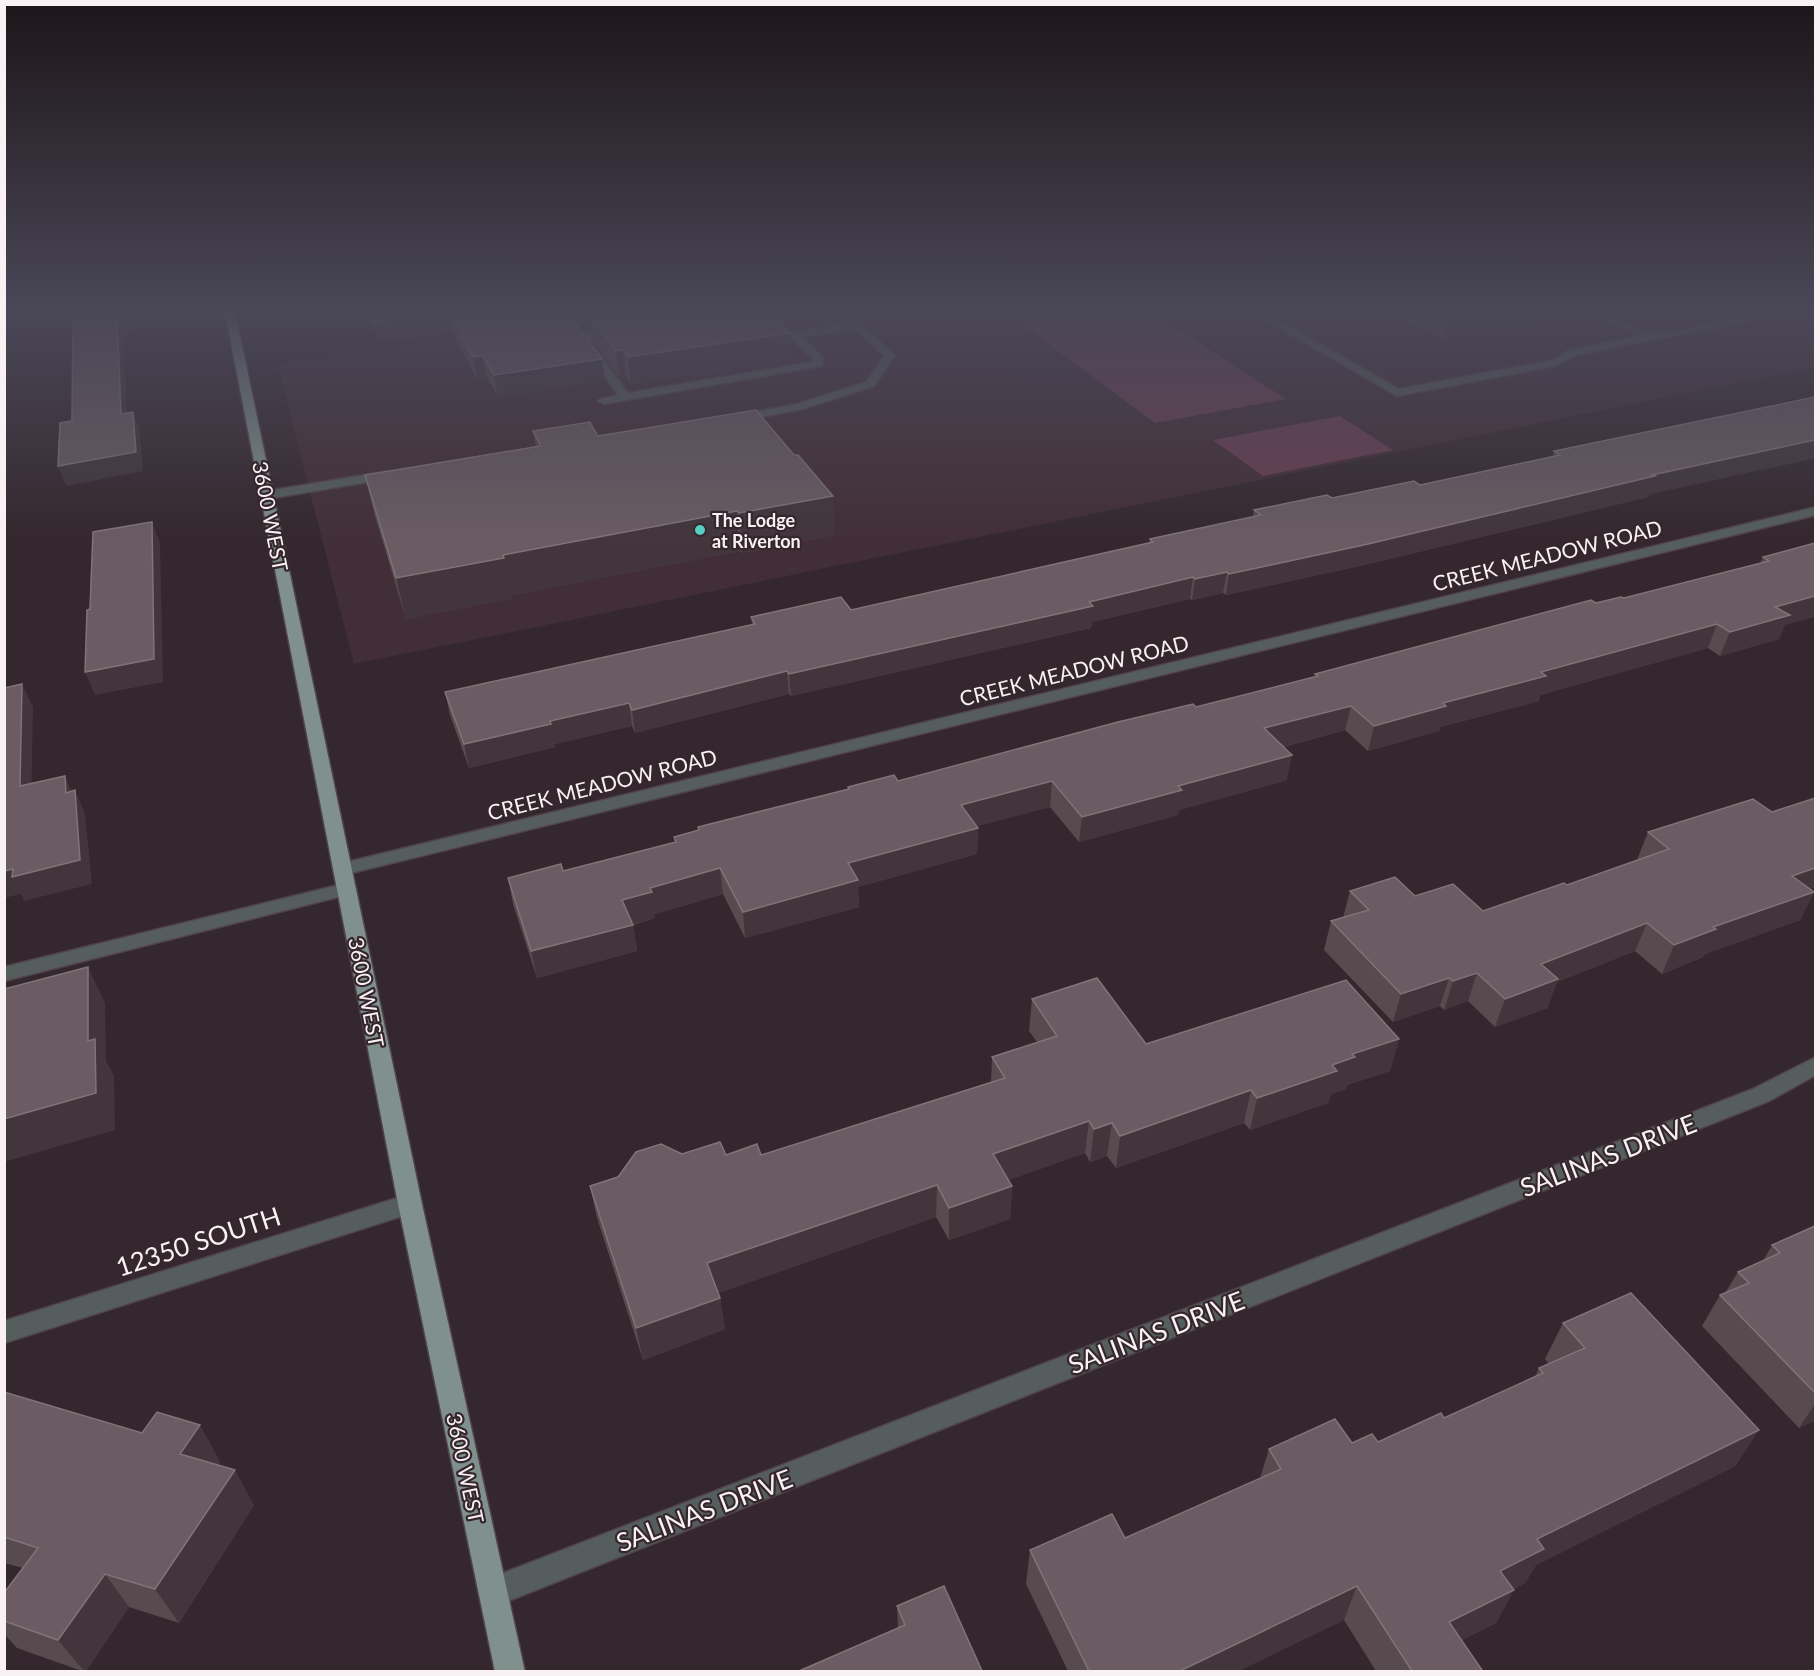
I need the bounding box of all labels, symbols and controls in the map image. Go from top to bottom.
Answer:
street label: 3600 WEST [248,459,294,574]
place label: The Lodge at Riverton [712,509,801,552]
street label: CREEK MEADOW ROAD [1430,514,1664,596]
marker: The Lodge at Riverton [693,523,707,537]
street label: CREEK MEADOW ROAD [957,629,1191,711]
street label: CREEK MEADOW ROAD [485,743,719,825]
street label: 3600 WEST [344,935,390,1050]
street label: SALINAS DRIVE [1515,1107,1701,1203]
street label: 12350 SOUTH [112,1199,284,1283]
street label: SALINAS DRIVE [1063,1284,1249,1380]
street label: 3600 WEST [442,1411,490,1526]
street label: SALINAS DRIVE [611,1462,797,1558]

